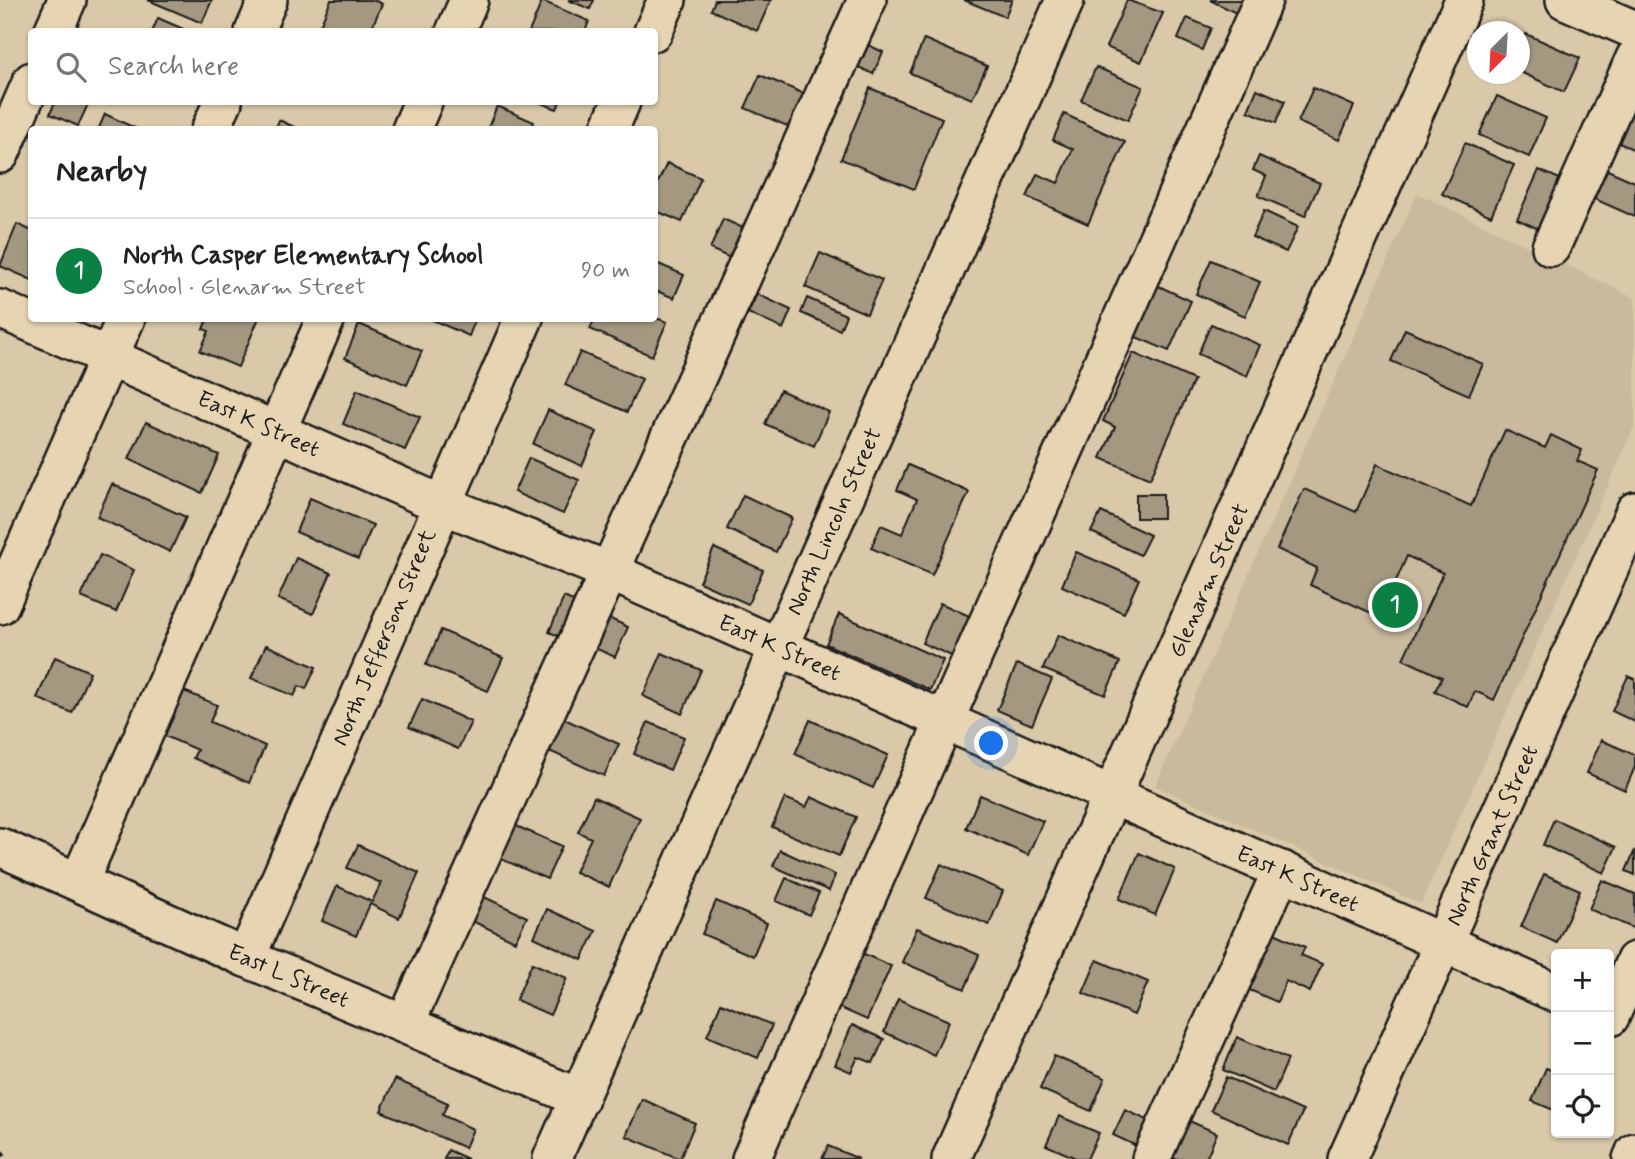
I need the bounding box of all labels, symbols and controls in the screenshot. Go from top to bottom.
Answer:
north arrow [1467,21,1530,84]
search box [28,28,658,105]
icon: search [52,48,90,86]
text: Search here [108,50,239,84]
text: Nearby [56,152,147,191]
text: North Casper Elementary School [123,239,483,273]
text: 1 [74,256,84,286]
text: 90 m [581,256,630,286]
text: School · Glenarm Street [123,273,366,303]
street label: East K Street [192,384,324,465]
street label: North Lincoln Street [780,423,890,620]
street label: Glenarm Street [1162,499,1257,663]
street label: North Jefferson Street [326,524,444,751]
pin: 1 [1372,579,1418,631]
street label: East K Street [713,608,845,689]
your location [974,726,1008,760]
street label: North Grant Street [1439,741,1546,931]
street label: East K Street [1231,839,1363,920]
street label: East L Street [223,938,353,1016]
map controls [1551,949,1614,1138]
button: + [1551,949,1614,1012]
button: − [1551,1012,1614,1075]
button: locate [1551,1075,1614,1138]

